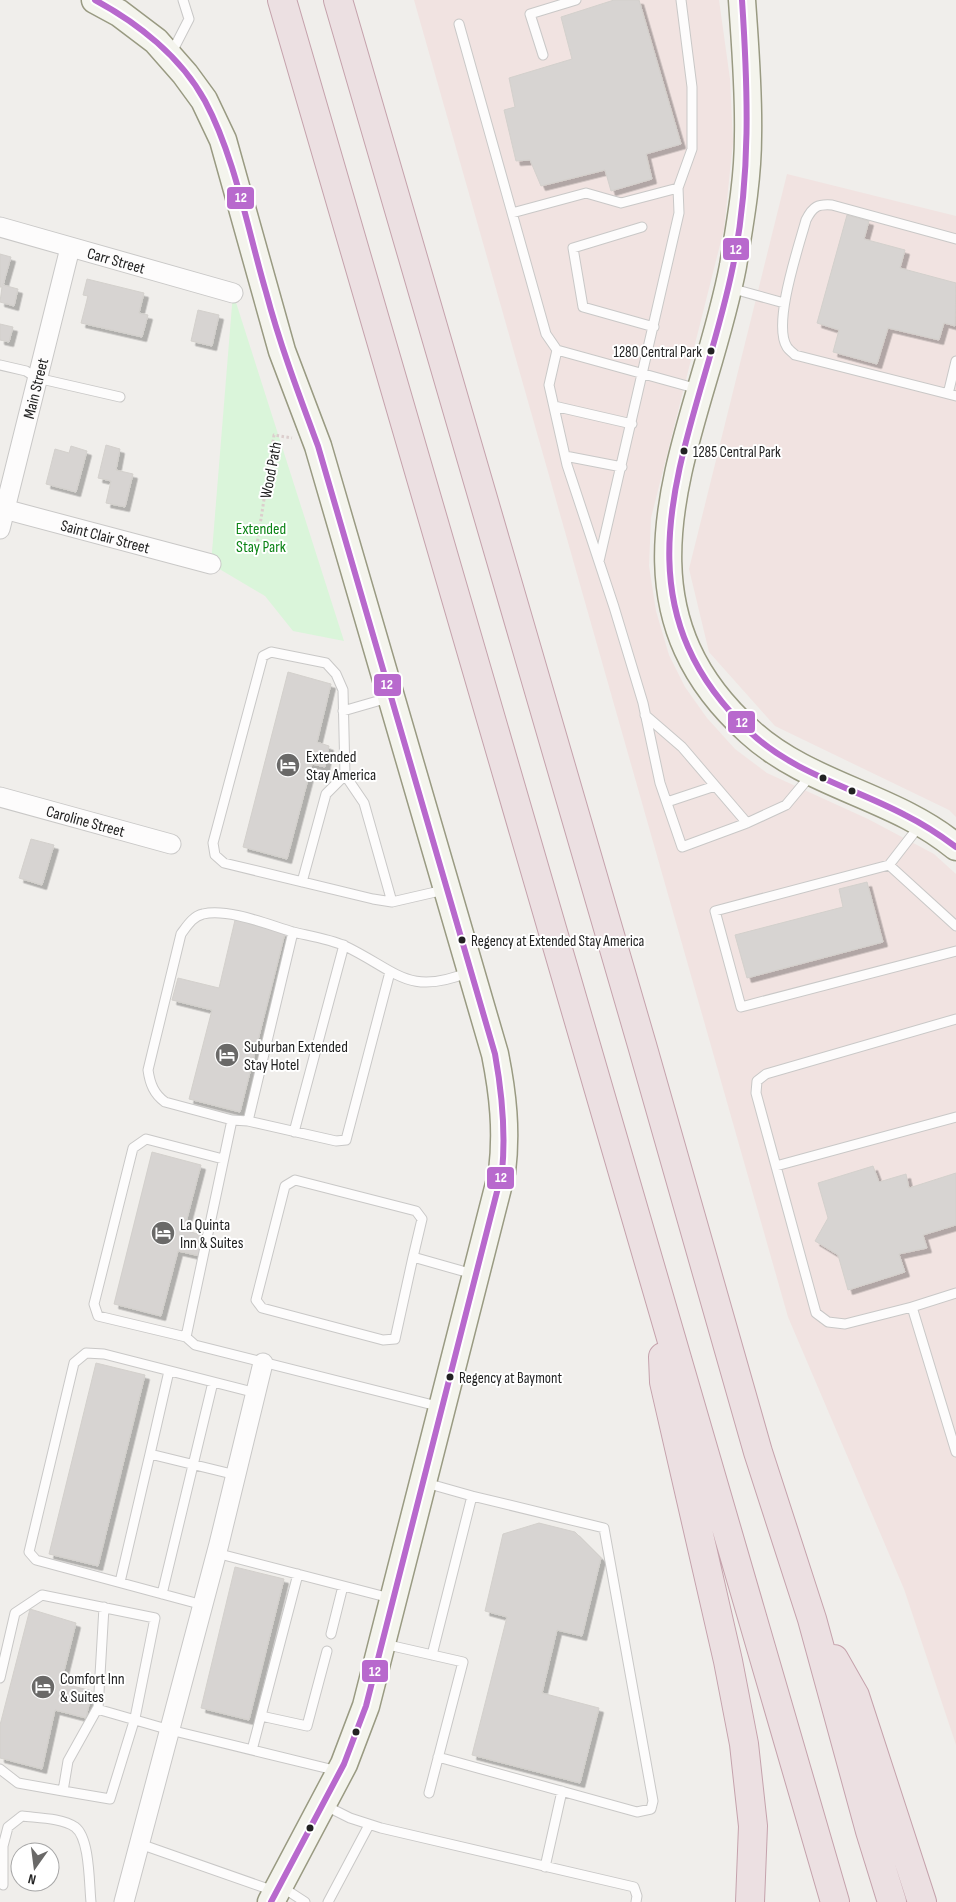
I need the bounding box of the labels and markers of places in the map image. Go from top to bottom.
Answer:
place label: 1280 Central Park [614,343,702,362]
marker: 1280 Central Park [706,346,716,356]
place label: 1285 Central Park [693,443,781,462]
marker: 1285 Central Park [679,446,689,456]
place label: Extended Stay America [306,748,376,785]
hotel icon: Extended Stay America [275,752,301,778]
unlabelled marker [818,773,828,783]
unlabelled marker [847,786,857,796]
place label: Regency at Extended Stay America [471,932,645,951]
marker: Regency at Extended Stay America [457,935,467,945]
place label: Suburban Extended Stay Hotel [244,1038,348,1075]
hotel icon: Suburban Extended Stay Hotel [214,1042,240,1068]
place label: La Quinta Inn & Suites [180,1216,244,1253]
hotel icon: La Quinta Inn & Suites [150,1220,176,1246]
place label: Regency at Baymont [459,1369,563,1388]
marker: Regency at Baymont [445,1372,455,1382]
place label: Comfort Inn & Suites [60,1670,125,1707]
hotel icon: Comfort Inn & Suites [30,1674,56,1700]
unlabelled marker [351,1727,361,1737]
unlabelled marker [305,1823,315,1833]

